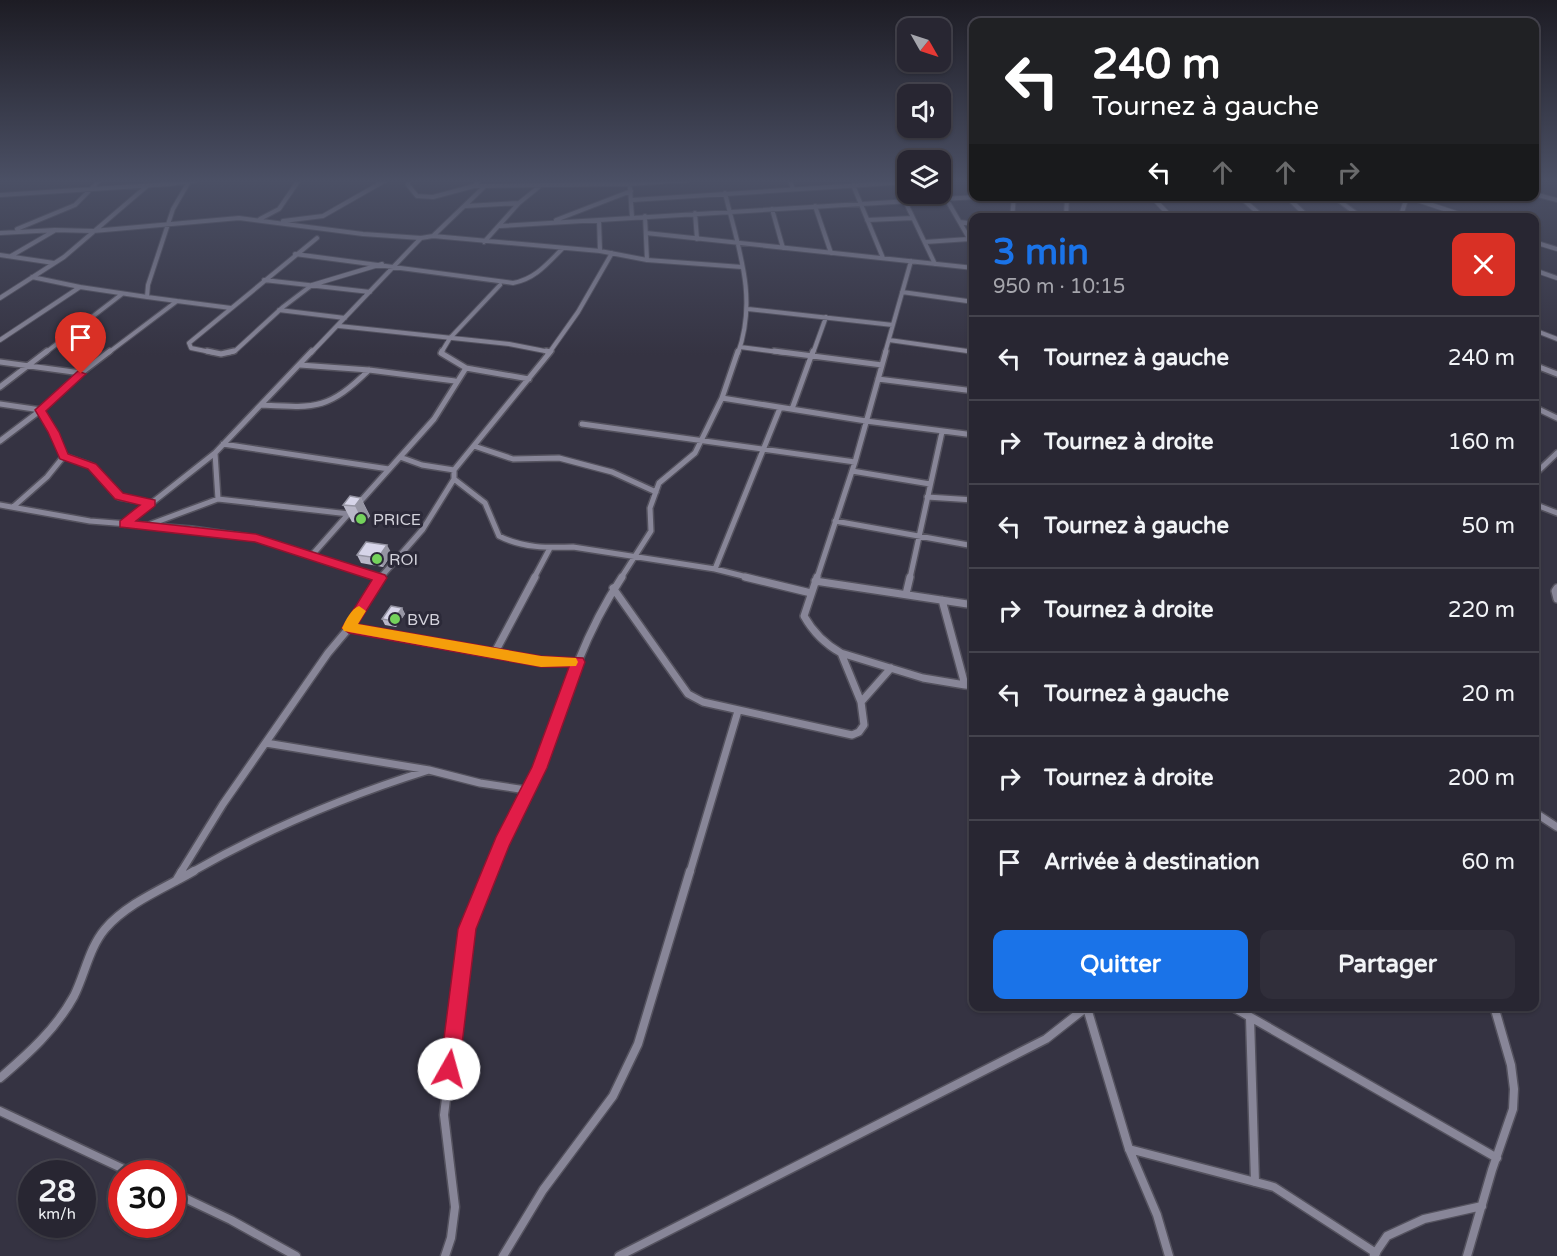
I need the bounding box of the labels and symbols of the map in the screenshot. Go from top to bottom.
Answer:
north arrow [897,18,951,72]
pin [55,312,106,374]
place label: PRICE [373,510,421,530]
marker: PRICE [354,512,368,526]
place label: ROI [389,550,418,570]
marker: ROI [370,552,384,566]
place label: BVB [407,610,440,630]
marker: BVB [388,612,402,626]
position arrow [417,1037,481,1101]
speed limit sign: 30 [108,1160,186,1238]

